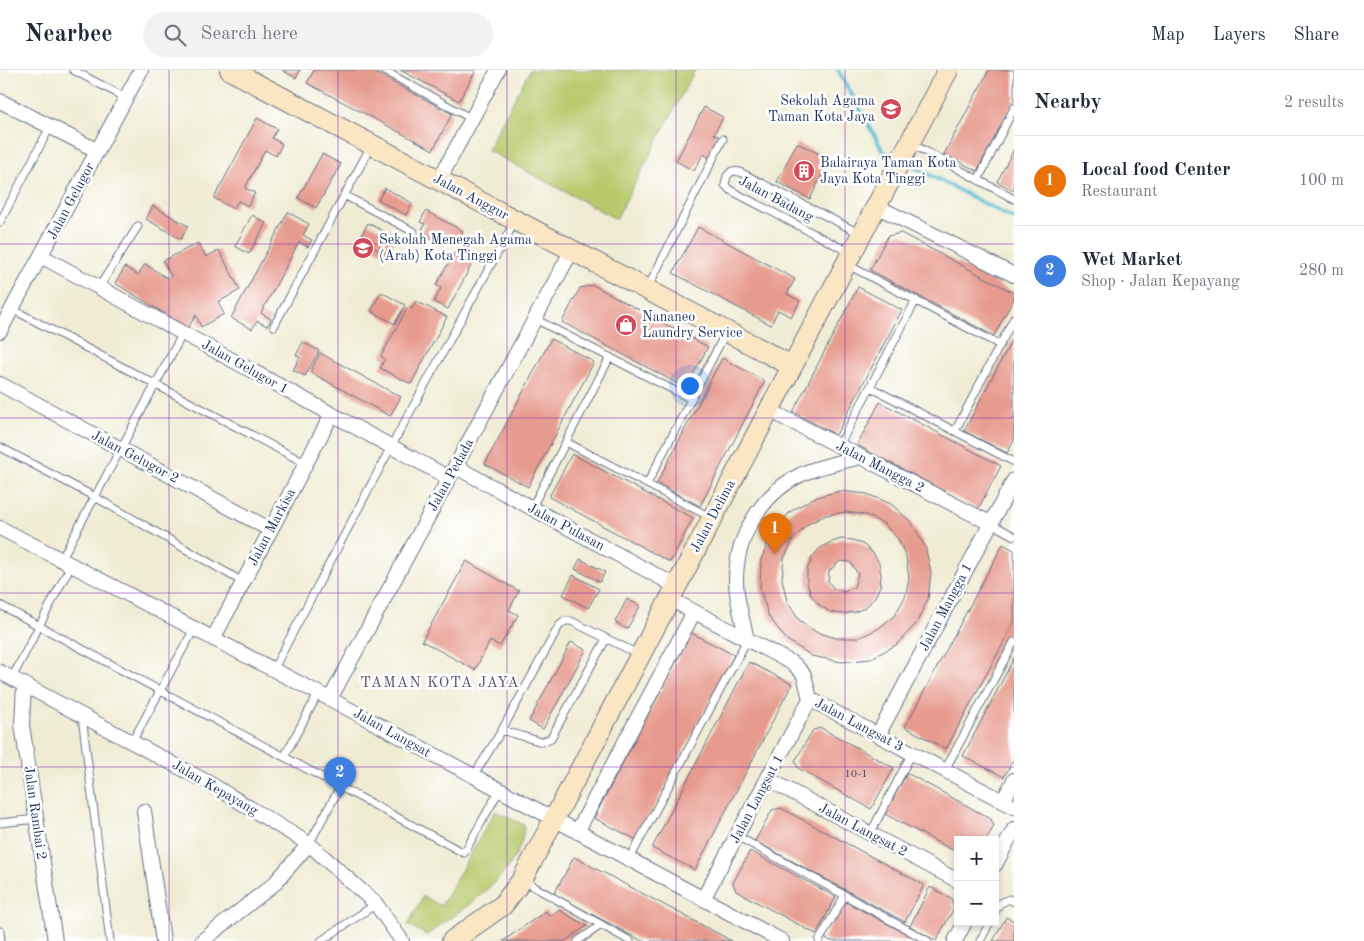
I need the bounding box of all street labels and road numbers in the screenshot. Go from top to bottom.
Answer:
street label: Jalan Gelugor [45,160,97,242]
street label: Jalan Anggur [431,171,511,223]
street label: Jalan Badang [736,173,816,225]
street label: Jalan Gelugor 1 [199,337,291,397]
street label: Jalan Gelugor 2 [89,428,181,486]
street label: Jalan Pedada [425,436,477,514]
street label: Jalan Mangga 2 [834,439,926,495]
street label: Jalan Delima [688,477,738,554]
street label: Jalan Markisa [246,486,298,568]
street label: Jalan Pulasan [525,501,607,553]
street label: Jalan Mangga 1 [917,561,975,653]
street label: Jalan Langsat 3 [812,696,906,754]
street label: Jalan Langsat [351,706,433,760]
street label: Jalan Langsat 1 [728,752,786,846]
street label: Jalan Kepayang [170,758,261,818]
street label: Jalan Rambai 2 [21,765,49,861]
street label: Jalan Langsat 2 [816,801,910,859]

